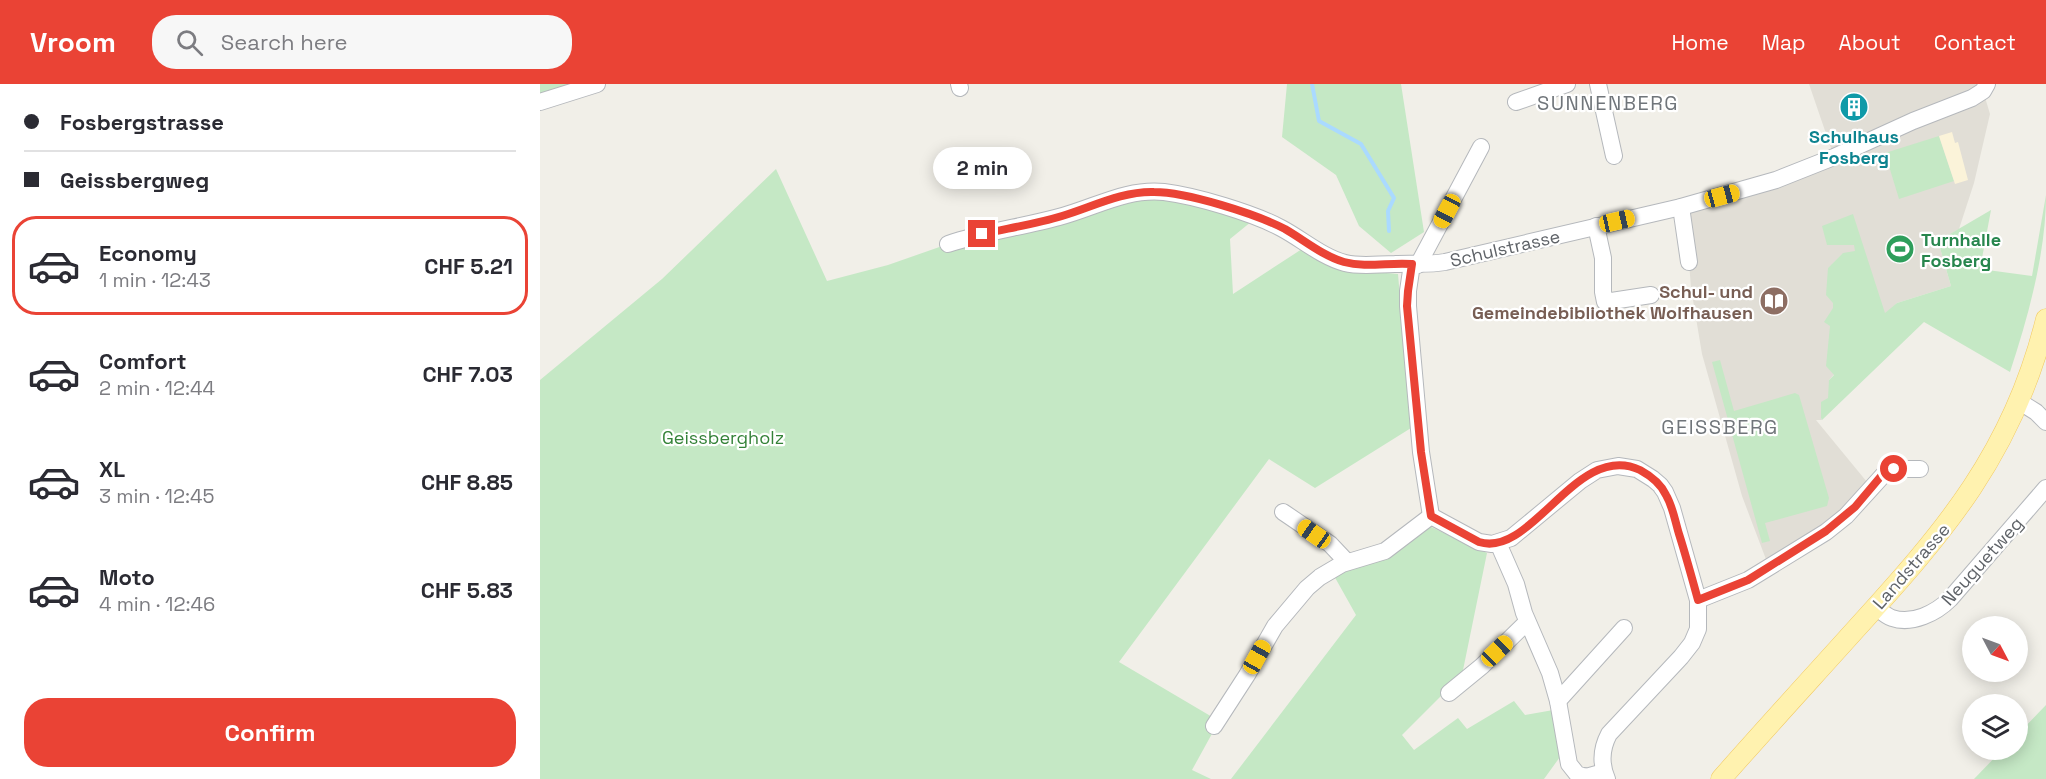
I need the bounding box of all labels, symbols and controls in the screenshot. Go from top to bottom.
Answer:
search box [152,15,572,69]
text: Vroom [30,24,116,60]
icon: search [173,26,206,59]
text: Search here [221,28,348,56]
text: Home [1671,29,1729,56]
text: Map [1762,29,1806,56]
text: About [1839,29,1901,56]
text: Contact [1934,29,2016,56]
district label: SUNNENBERG [1537,90,1679,116]
building icon: Schulhaus Fosberg [1838,91,1870,123]
text: Fosbergstrasse [60,108,224,136]
place label: Schulhaus Fosberg [1809,125,1899,169]
callout: 2 min [932,147,1032,189]
text: 2 min [957,155,1008,181]
text: Geissbergweg [60,166,209,194]
car [1702,183,1742,209]
car [1431,191,1463,231]
car [1597,208,1637,234]
route end [968,220,995,247]
street label: Schulstrasse [1448,224,1562,272]
place label: Turnhalle Fosberg [1921,228,2001,272]
sports icon: Turnhalle Fosberg [1884,233,1916,265]
icon: car [27,239,81,293]
text: Economy [99,239,197,267]
text: CHF 5.21 [424,252,513,280]
text: 1 min · 12:43 [99,267,211,293]
place label: Schul- und Gemeindebibliothek Wolfhausen [1472,280,1753,324]
library icon: Schul- und Gemeindebibliothek Wolfhausen [1758,285,1790,317]
icon: car [27,347,81,401]
text: Comfort [99,347,187,375]
text: CHF 7.03 [422,360,513,388]
text: 2 min · 12:44 [99,375,215,401]
district label: GEISSBERG [1661,414,1779,440]
park label: Geissbergholz [662,426,784,449]
icon: car [27,455,81,509]
text: XL [99,455,125,483]
route start [1880,455,1907,482]
text: CHF 8.85 [421,468,513,496]
text: 3 min · 12:45 [99,483,215,509]
street label: Neuguetweg [1936,512,2028,610]
car [1294,516,1334,552]
street label: Landstrasse [1867,518,1955,614]
icon: car [27,563,81,617]
text: Moto [99,563,155,591]
text: CHF 5.83 [421,576,513,604]
text: 4 min · 12:46 [99,591,215,617]
north arrow [1962,616,2028,682]
map controls [1962,616,2028,760]
car [1478,632,1516,670]
car [1240,637,1274,677]
button: layers [1962,694,2028,760]
button: Confirm [24,698,516,767]

